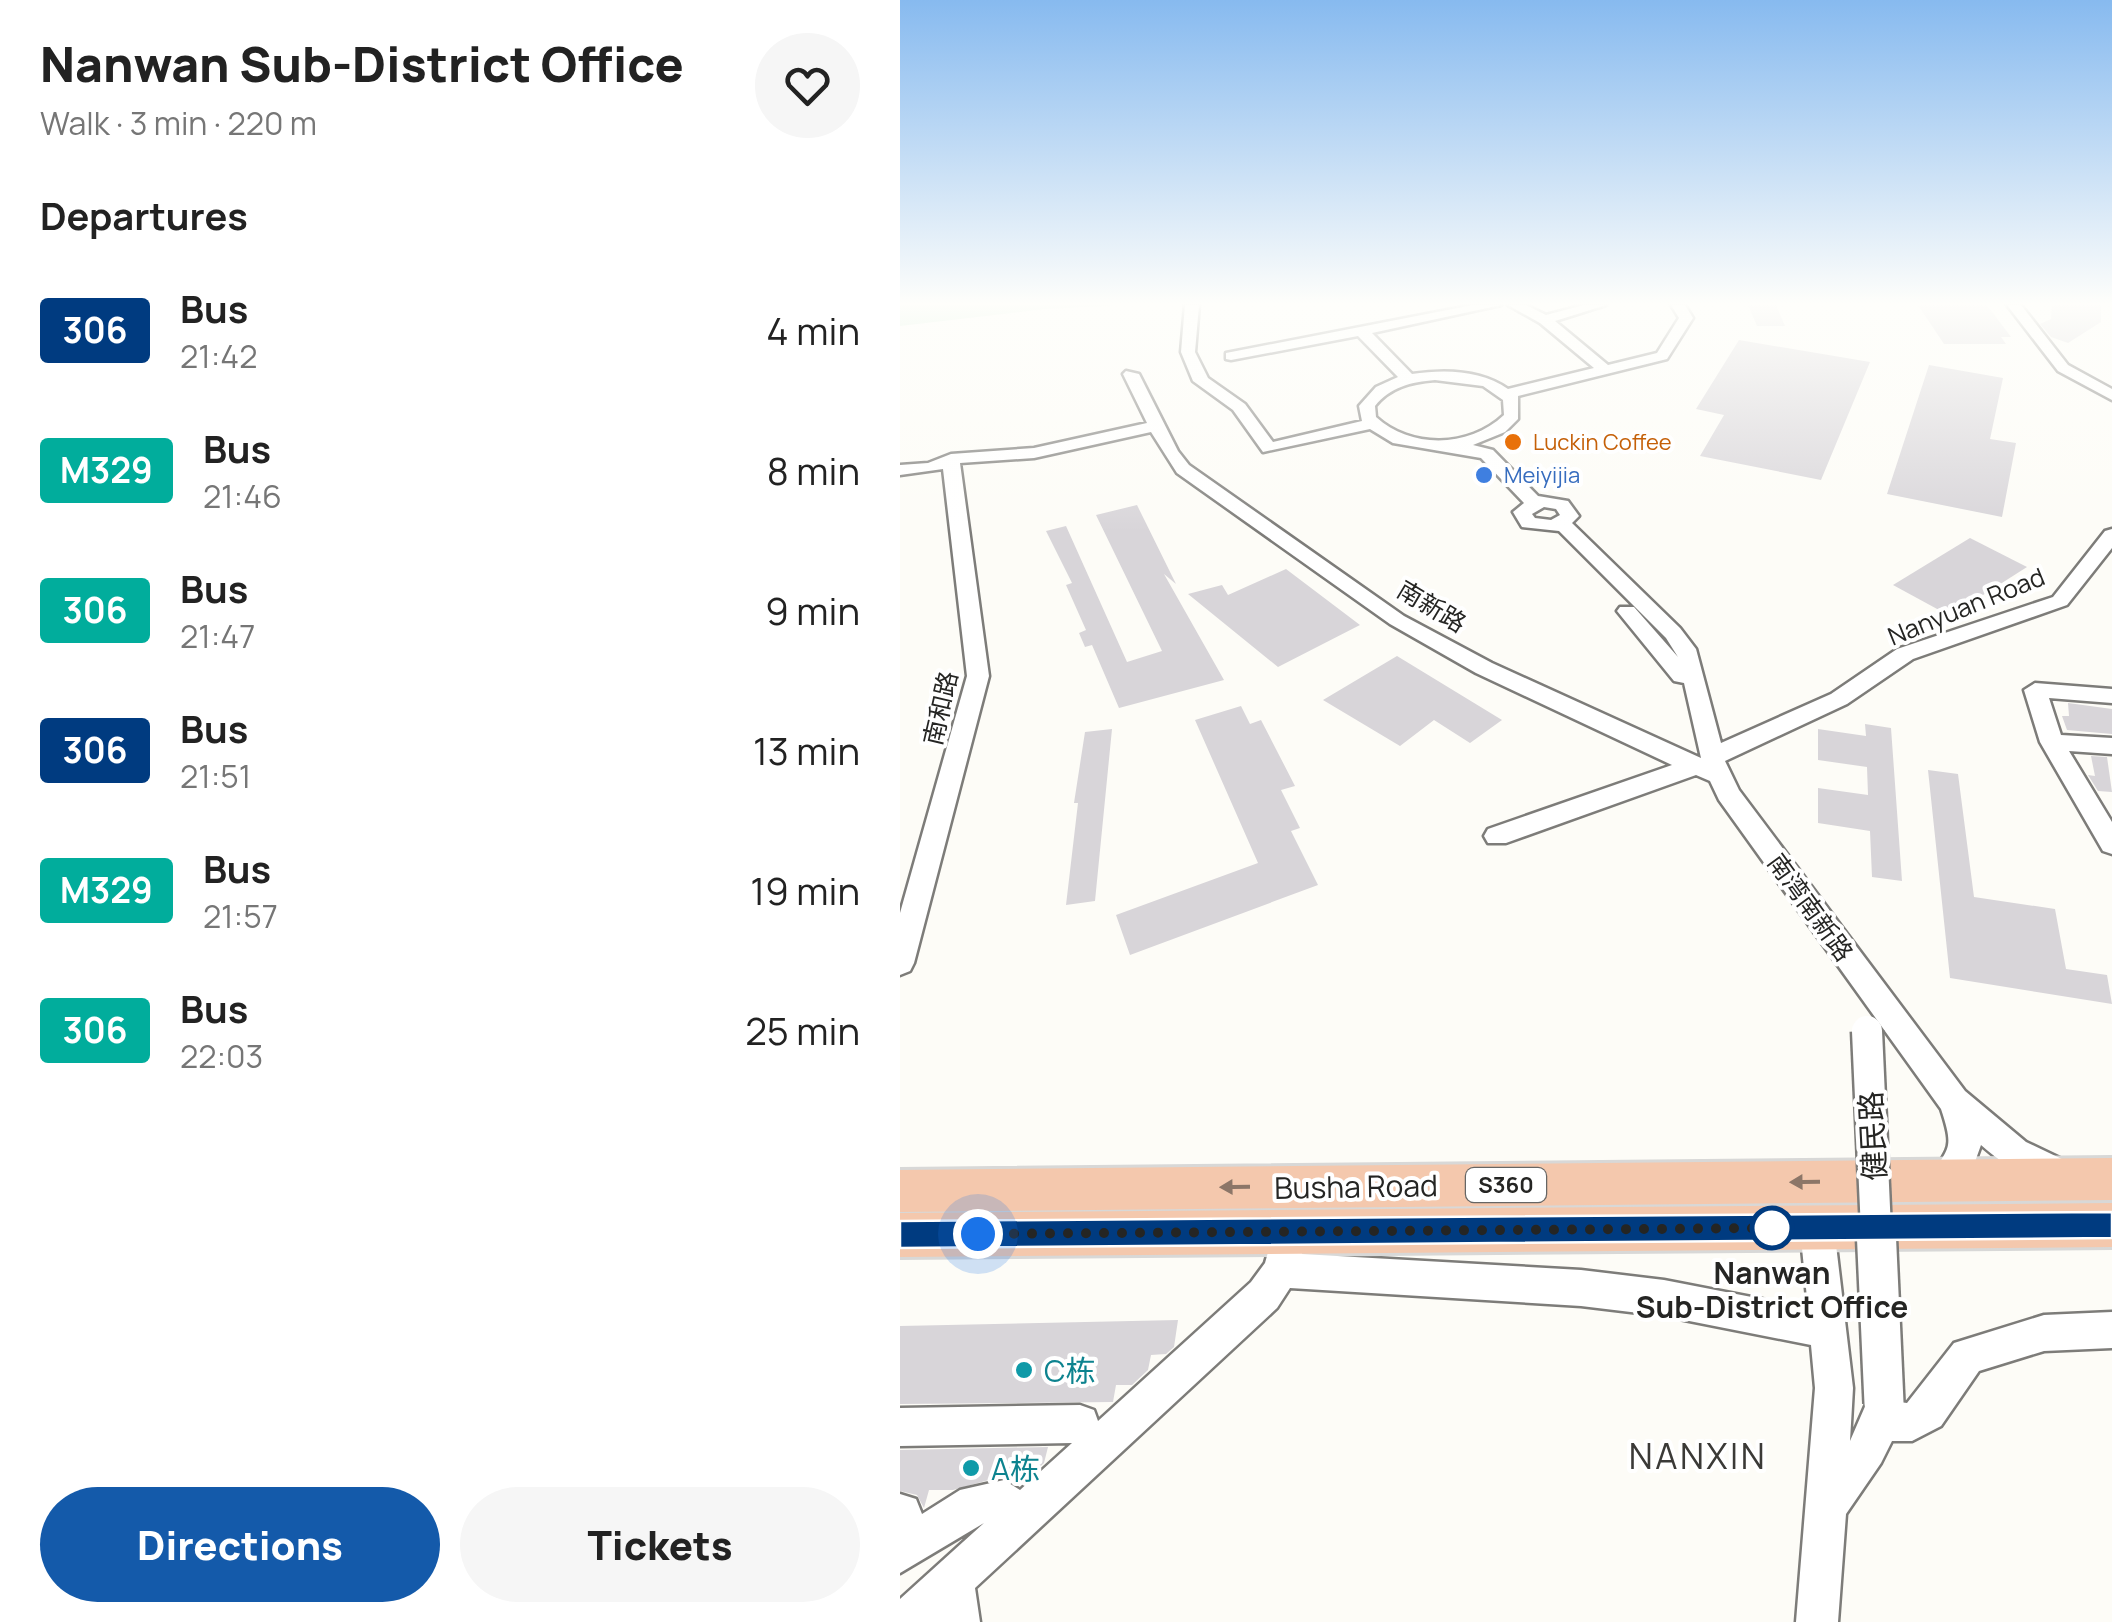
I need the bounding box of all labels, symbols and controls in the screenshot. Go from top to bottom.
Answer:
text: Nanwan Sub-District Office [40,31,684,96]
button: heart [755,33,860,138]
text: Walk · 3 min · 220 m [40,101,317,145]
text: Departures [40,189,248,241]
text: Bus [180,282,248,334]
text: 4 min [766,304,860,356]
text: 306 [62,306,128,354]
text: 21:42 [180,334,257,378]
text: Bus [203,422,271,474]
place label: Luckin Coffee [1533,427,1672,457]
marker: Luckin Coffee [1502,431,1524,453]
text: 8 min [767,444,860,496]
text: M329 [60,446,153,494]
place label: Meiyijia [1504,460,1580,490]
marker: Meiyijia [1473,464,1495,486]
text: 21:46 [203,474,282,518]
street label: Nanyuan Road [1882,559,2050,653]
text: Bus [180,562,248,614]
street label: 南新路 [1391,572,1473,640]
text: 9 min [765,584,860,636]
text: 306 [62,586,128,634]
text: 21:47 [180,614,255,658]
street label: 南和路 [915,668,965,748]
text: Bus [180,702,248,754]
text: 13 min [753,724,860,776]
text: 306 [62,726,128,774]
text: 21:51 [180,754,251,798]
text: Bus [203,842,271,894]
street label: 南湾南新路 [1760,846,1862,968]
text: 19 min [750,864,860,916]
text: M329 [60,866,153,914]
text: 21:57 [203,894,278,938]
text: Bus [180,982,248,1034]
text: 25 min [745,1004,860,1056]
text: 306 [62,1006,128,1054]
text: 22:03 [180,1034,263,1078]
street label: 健民路 [1849,1090,1895,1182]
street label: Busha Road [1274,1164,1438,1208]
road number: S360 [1466,1168,1546,1202]
one-way arrow [1788,1174,1820,1190]
one-way arrow [1218,1179,1250,1195]
marker: Nanwan Sub-District Office [1751,1207,1793,1249]
your location [953,1209,1003,1259]
place label: Nanwan Sub-District Office [1636,1252,1908,1327]
place label: C栋 [1044,1350,1095,1391]
marker: C栋 [1013,1359,1035,1381]
district label: NANXIN [1629,1432,1767,1480]
place label: A栋 [991,1448,1040,1489]
marker: A栋 [960,1457,982,1479]
button: Directions [40,1487,440,1602]
button: Tickets [460,1487,860,1602]

